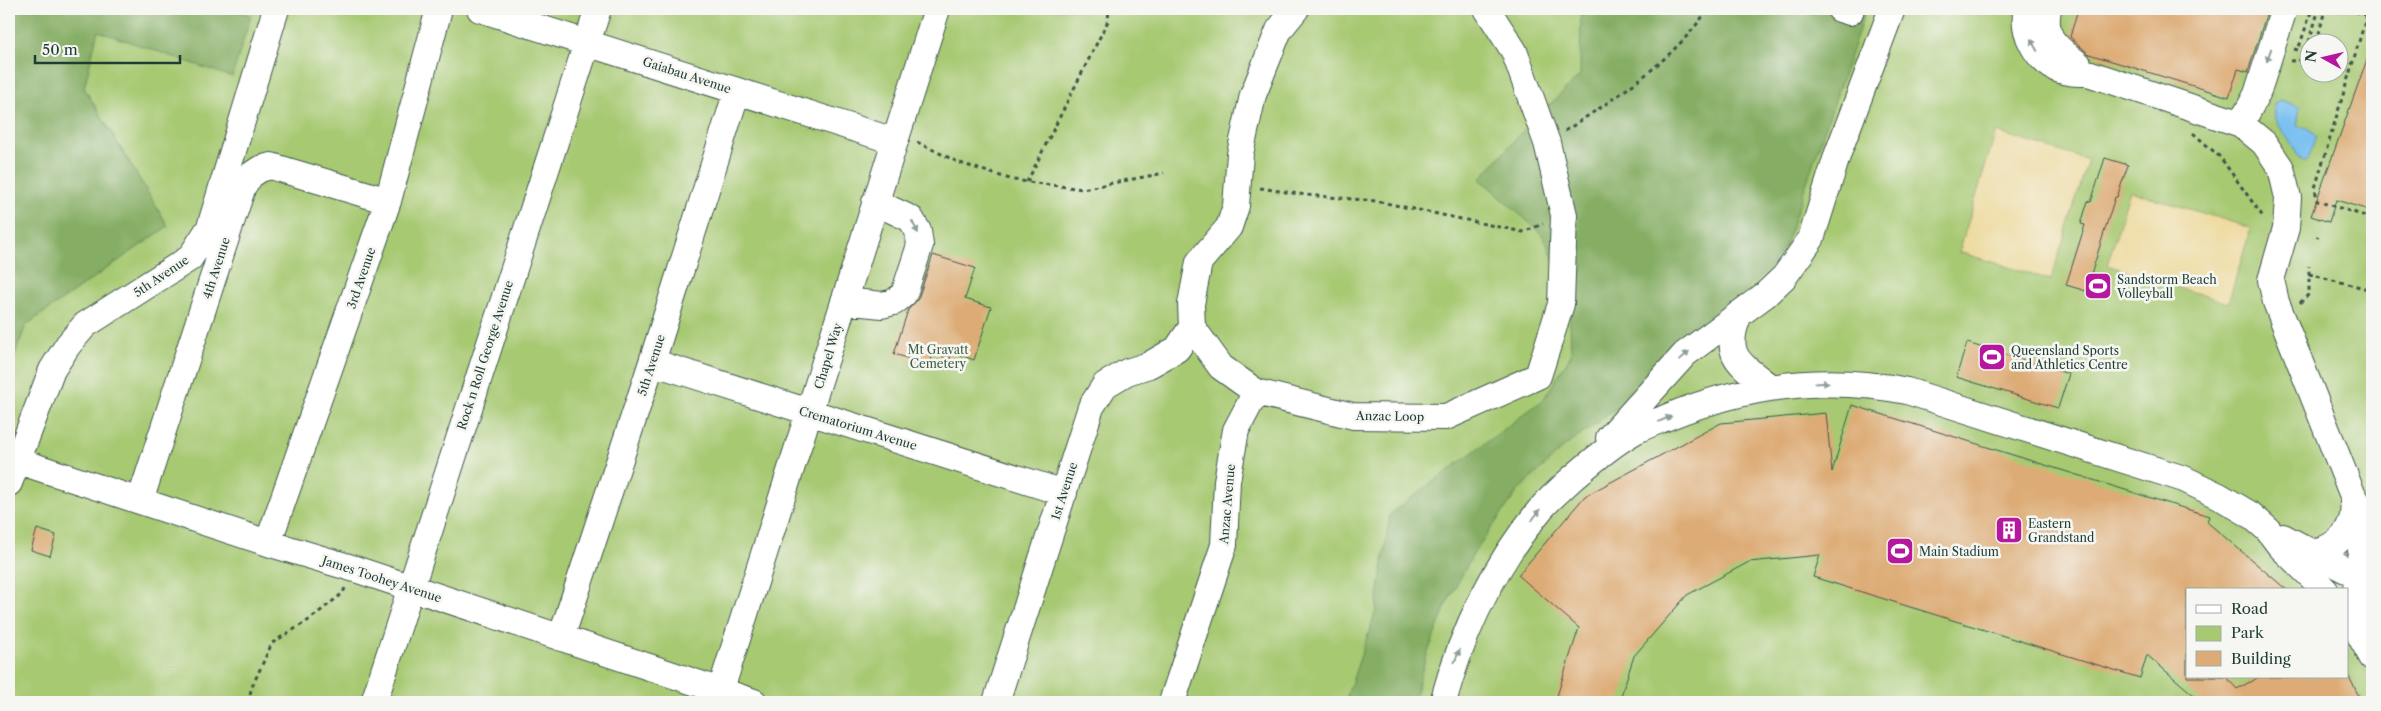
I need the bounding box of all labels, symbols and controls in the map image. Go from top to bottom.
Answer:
scale bar [35,32,180,64]
north arrow [2298,32,2348,82]
one-way arrow [2029,38,2038,52]
text: 50 m [42,40,78,59]
one-way arrow [2265,48,2273,63]
text: N [2301,49,2321,63]
street label: Gaiabau Avenue [641,54,733,96]
one-way arrow [911,220,919,235]
street label: 4th Avenue [199,235,233,301]
street label: 3rd Avenue [343,245,379,311]
street label: 5th Avenue [130,252,192,300]
sports icon: Sandstorm Beach Volleyball [2083,271,2113,301]
place label: Sandstorm Beach Volleyball [2116,272,2217,301]
street label: Rock n Roll George Avenue [454,278,516,432]
street label: Chapel Way [811,321,845,391]
street label: 5th Avenue [634,332,668,398]
park label: Mt Gravatt Cemetery [908,342,969,371]
sports icon: Queensland Sports and Athletics Centre [1977,342,2007,372]
place label: Queensland Sports and Athletics Centre [2011,343,2128,372]
one-way arrow [1678,350,1690,362]
one-way arrow [1815,379,1831,387]
street label: Crematorium Avenue [797,403,919,453]
street label: Anzac Loop [1355,408,1424,424]
one-way arrow [1658,414,1672,422]
street label: 1st Avenue [1048,460,1080,522]
street label: Anzac Avenue [1216,463,1238,546]
one-way arrow [1531,509,1542,522]
building icon: Eastern Grandstand [1994,515,2024,545]
place label: Eastern Grandstand [2028,516,2095,545]
sports icon: Main Stadium [1885,536,1915,566]
place label: Main Stadium [1919,544,1999,559]
street label: James Toohey Avenue [319,552,444,605]
legend [2186,588,2348,678]
text: Road [2231,599,2268,618]
text: Park [2231,623,2265,642]
one-way arrow [1454,649,1462,663]
text: Building [2231,649,2291,668]

